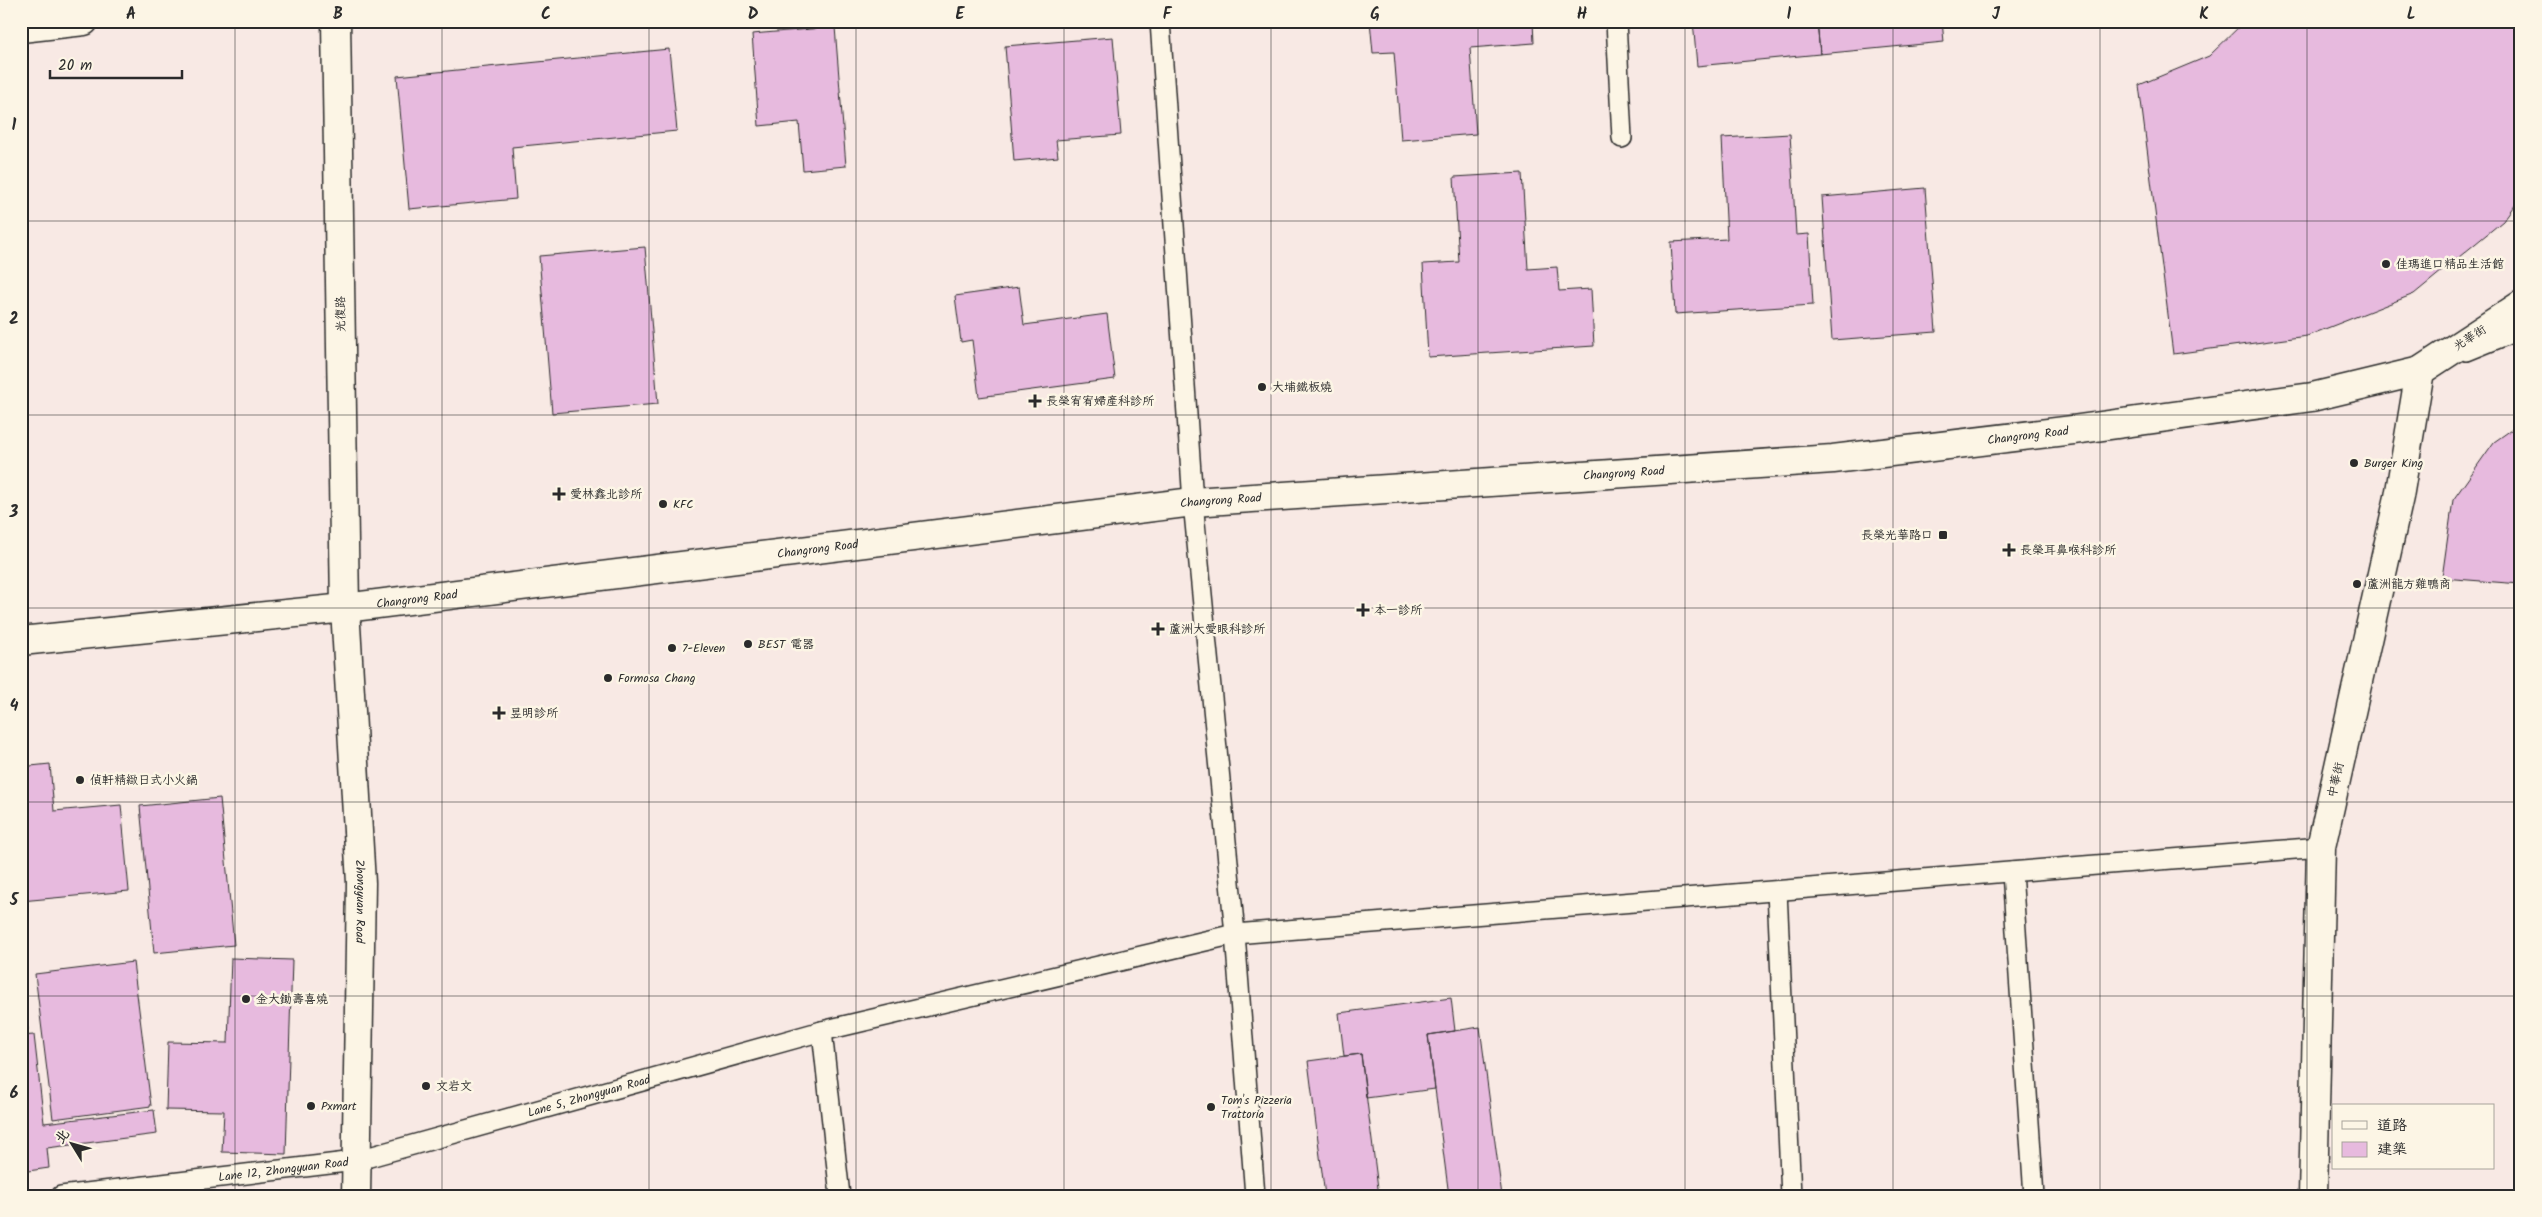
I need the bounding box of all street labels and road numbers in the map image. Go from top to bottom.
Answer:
street label: 光復路 [331,296,351,332]
street label: 光華街 [2450,320,2490,356]
street label: Changrong Road [1986,421,2071,450]
street label: Changrong Road [1582,461,1666,485]
street label: Changrong Road [1179,488,1263,513]
street label: Changrong Road [776,534,860,563]
street label: Changrong Road [375,584,460,614]
street label: 中華街 [2323,760,2349,800]
street label: Zhongyuan Road [350,859,371,945]
street label: Lane 5, Zhongyuan Road [525,1069,654,1122]
street label: Lane 12, Zhongyuan Road [217,1152,351,1187]

